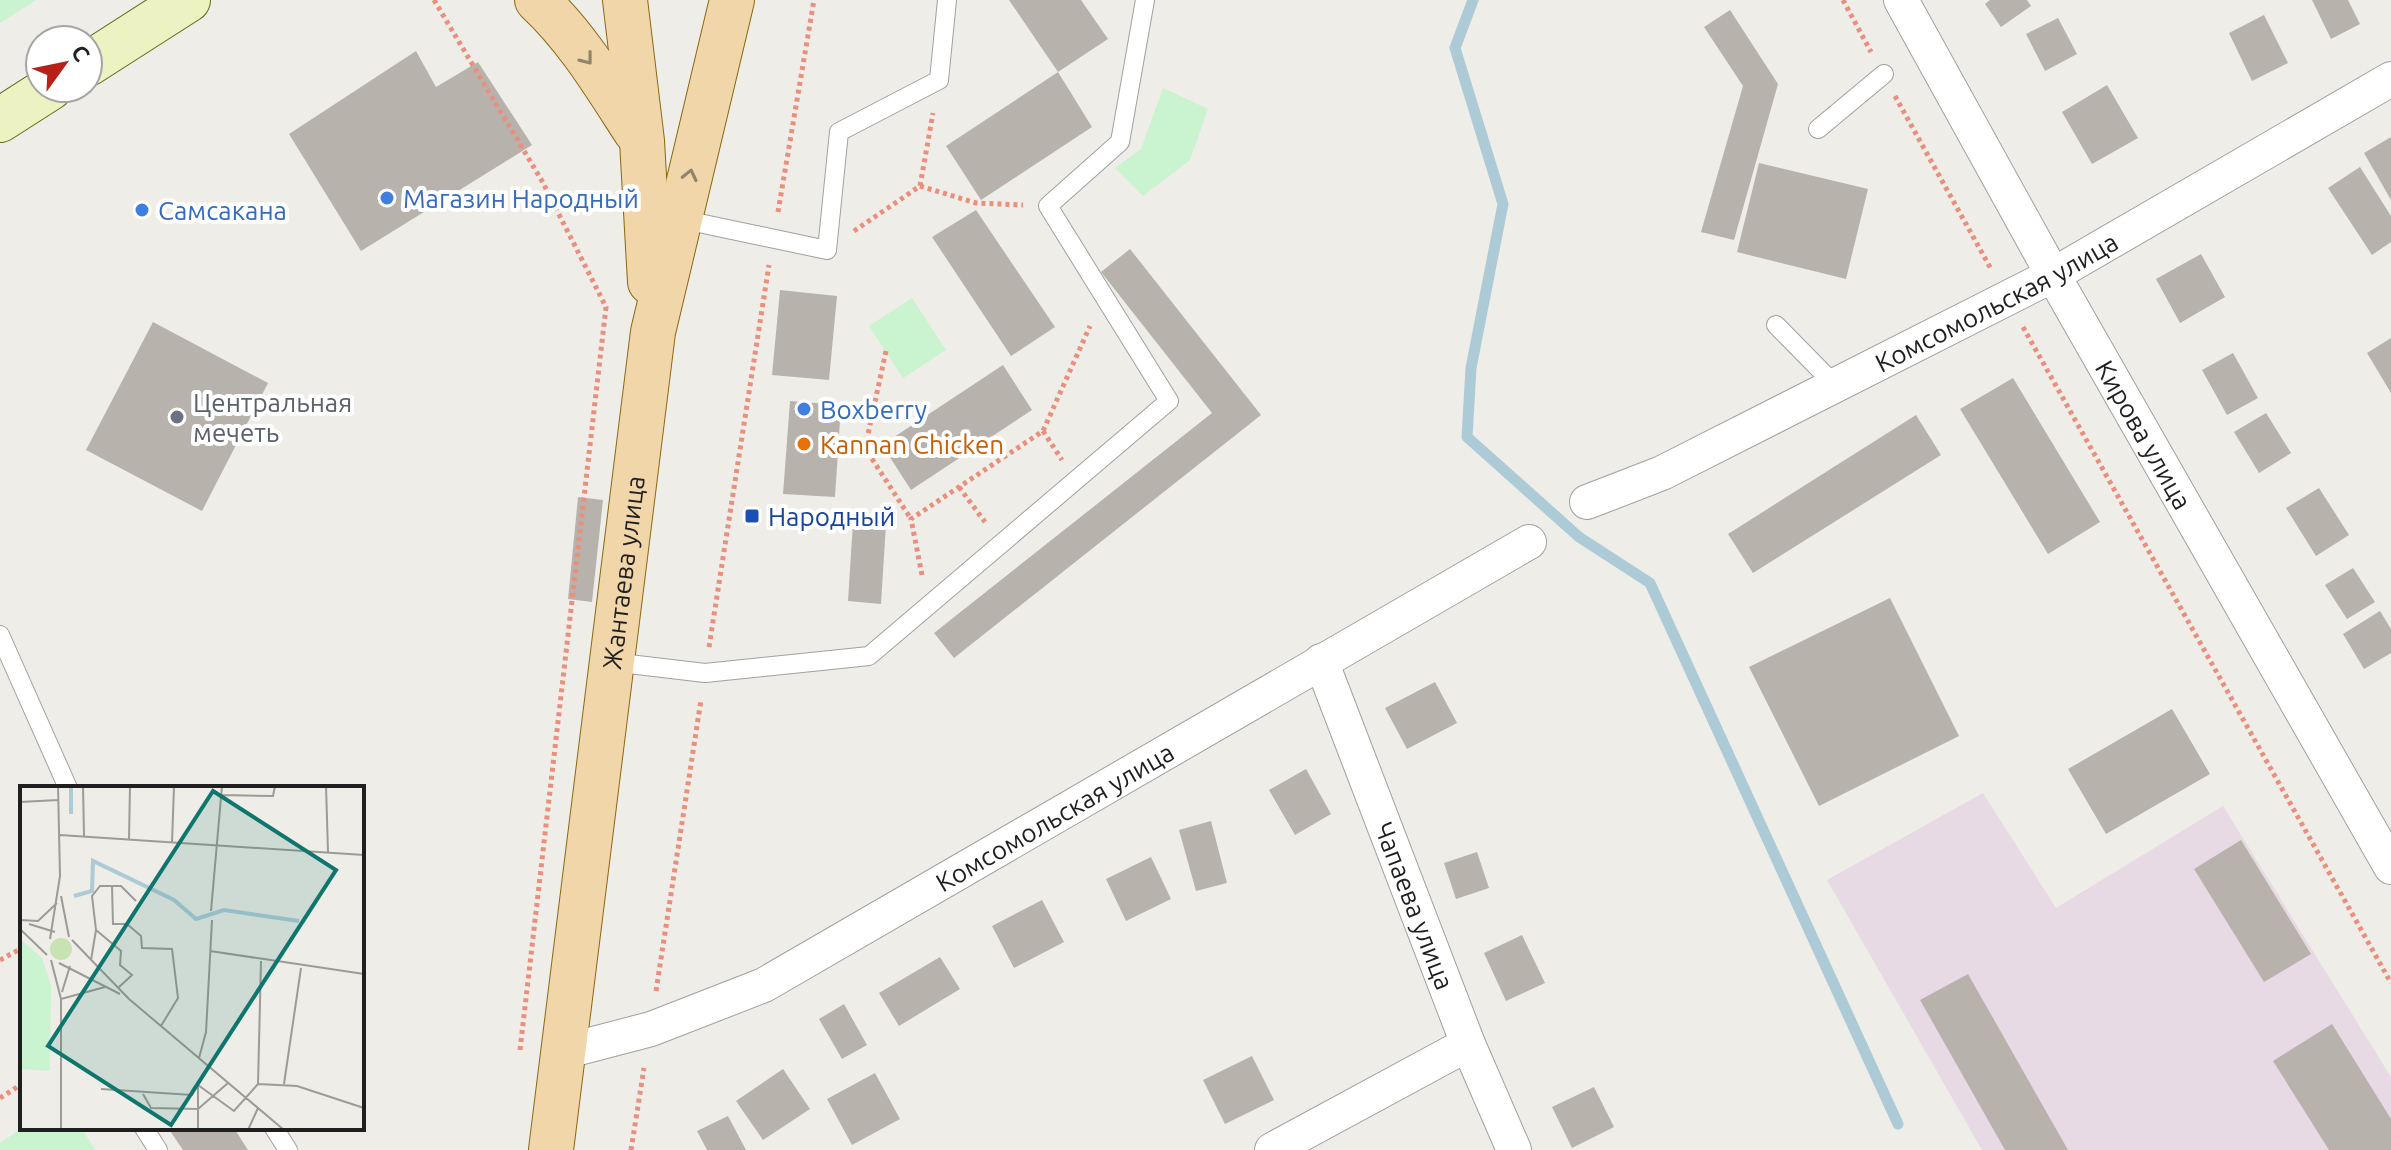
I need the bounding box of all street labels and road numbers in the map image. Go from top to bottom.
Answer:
street label: Комсомольская улица [1870,226,2123,377]
street label: Кирова улица [2090,355,2198,514]
street label: Жантаева улица [597,474,649,671]
street label: Комсомольская улица [931,737,1179,897]
street label: Чапаева улица [1370,818,1460,993]

